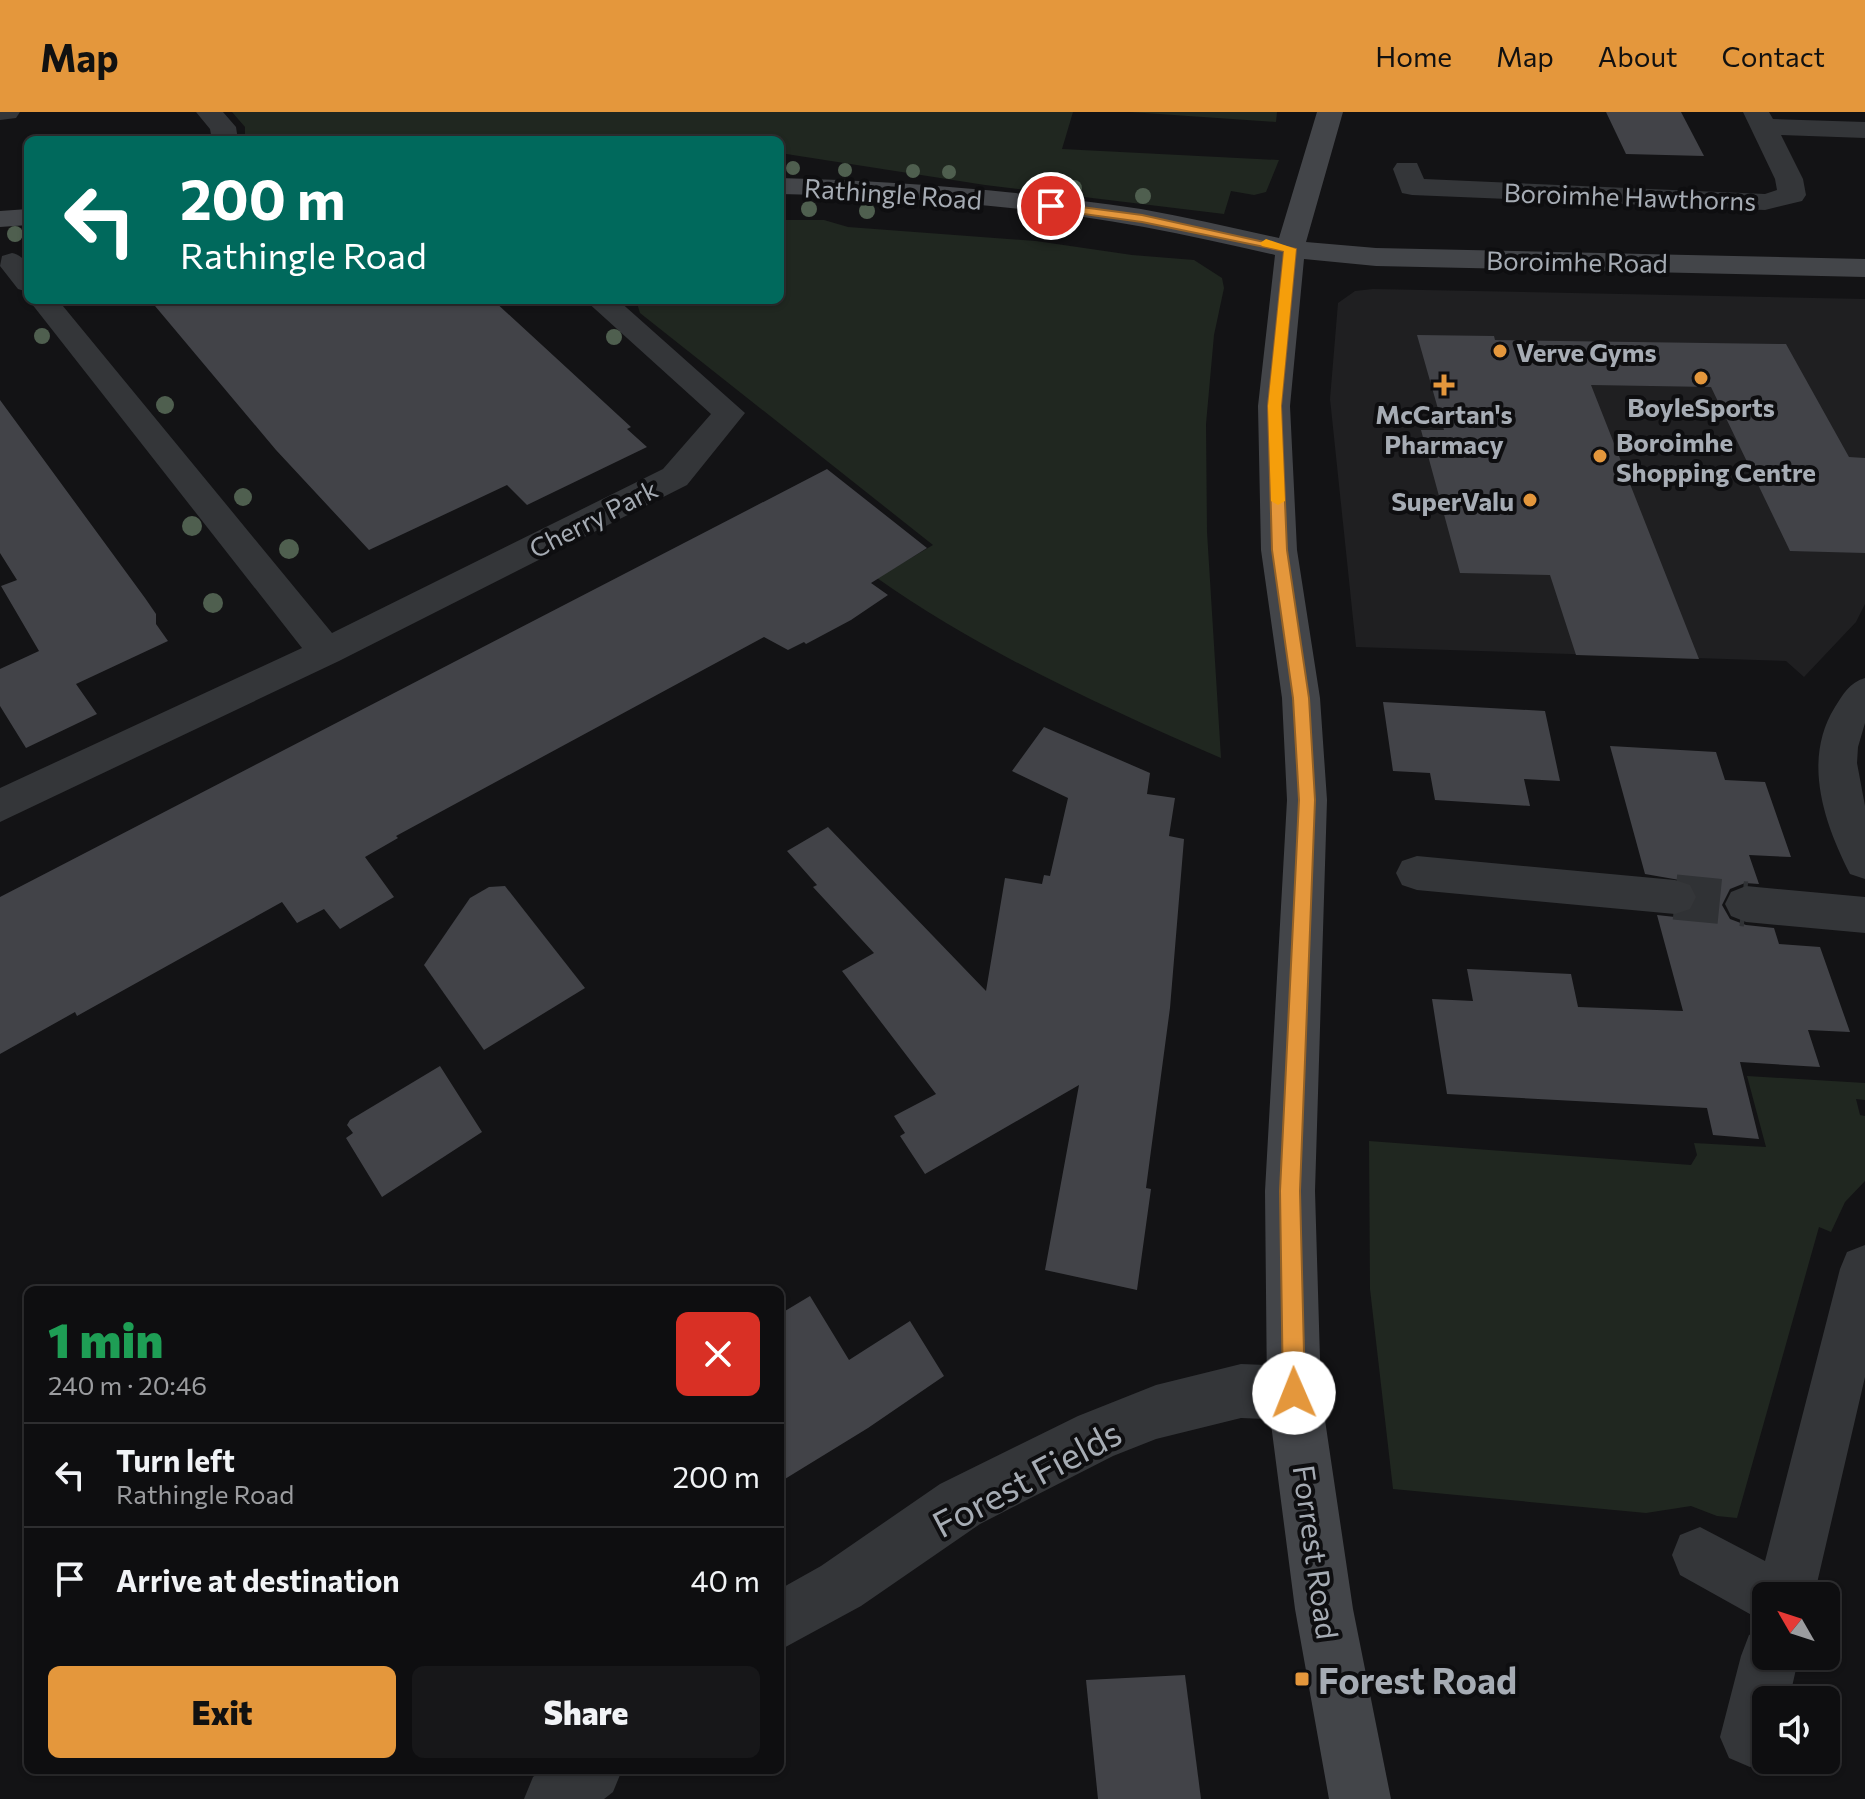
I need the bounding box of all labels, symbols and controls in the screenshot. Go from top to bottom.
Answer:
text: Map [40,33,119,80]
text: Home [1375,39,1452,73]
text: Map [1496,39,1554,73]
text: About [1598,39,1678,73]
text: Contact [1722,39,1825,73]
text: 200 m [180,163,346,232]
icon: left [48,168,152,272]
street label: Rathingle Road [803,171,983,215]
pin [1017,172,1085,240]
street label: Boroimhe Hawthorns [1503,176,1757,216]
icon: arrive [1029,184,1073,228]
text: Rathingle Road [180,232,427,276]
street label: Boroimhe Road [1486,244,1668,278]
place label: Verve Gyms [1516,336,1657,367]
marker: Verve Gyms [1491,342,1509,360]
marker: BoyleSports [1692,369,1710,387]
marker: McCartan's Pharmacy [1435,376,1453,394]
place label: BoyleSports [1627,391,1775,422]
place label: McCartan's Pharmacy [1375,398,1513,459]
place label: Boroimhe Shopping Centre [1616,426,1816,487]
marker: Boroimhe Shopping Centre [1591,447,1609,465]
street label: Cherry Park [524,472,662,564]
place label: SuperValu [1391,485,1514,516]
marker: SuperValu [1521,491,1539,509]
text: 1 min [48,1309,163,1368]
button: close [676,1312,760,1396]
position arrow [1252,1351,1336,1435]
text: 240 m · 20:46 [48,1369,207,1400]
street label: Forest Fields [924,1409,1128,1545]
text: Turn left [116,1441,235,1478]
icon: left [48,1453,92,1497]
text: 200 m [672,1457,760,1494]
street label: Forrest Road [1286,1463,1348,1641]
text: Rathingle Road [116,1478,294,1509]
icon: arrive [48,1557,92,1601]
text: Arrive at destination [116,1561,400,1598]
text: 40 m [691,1561,760,1598]
north arrow [1752,1582,1840,1670]
map controls [1752,1582,1840,1774]
place label: Forest Road [1318,1657,1517,1701]
button: Exit [48,1666,396,1758]
button: Share [412,1666,760,1758]
marker: Forest Road [1293,1670,1311,1688]
button: sound [1752,1686,1840,1774]

